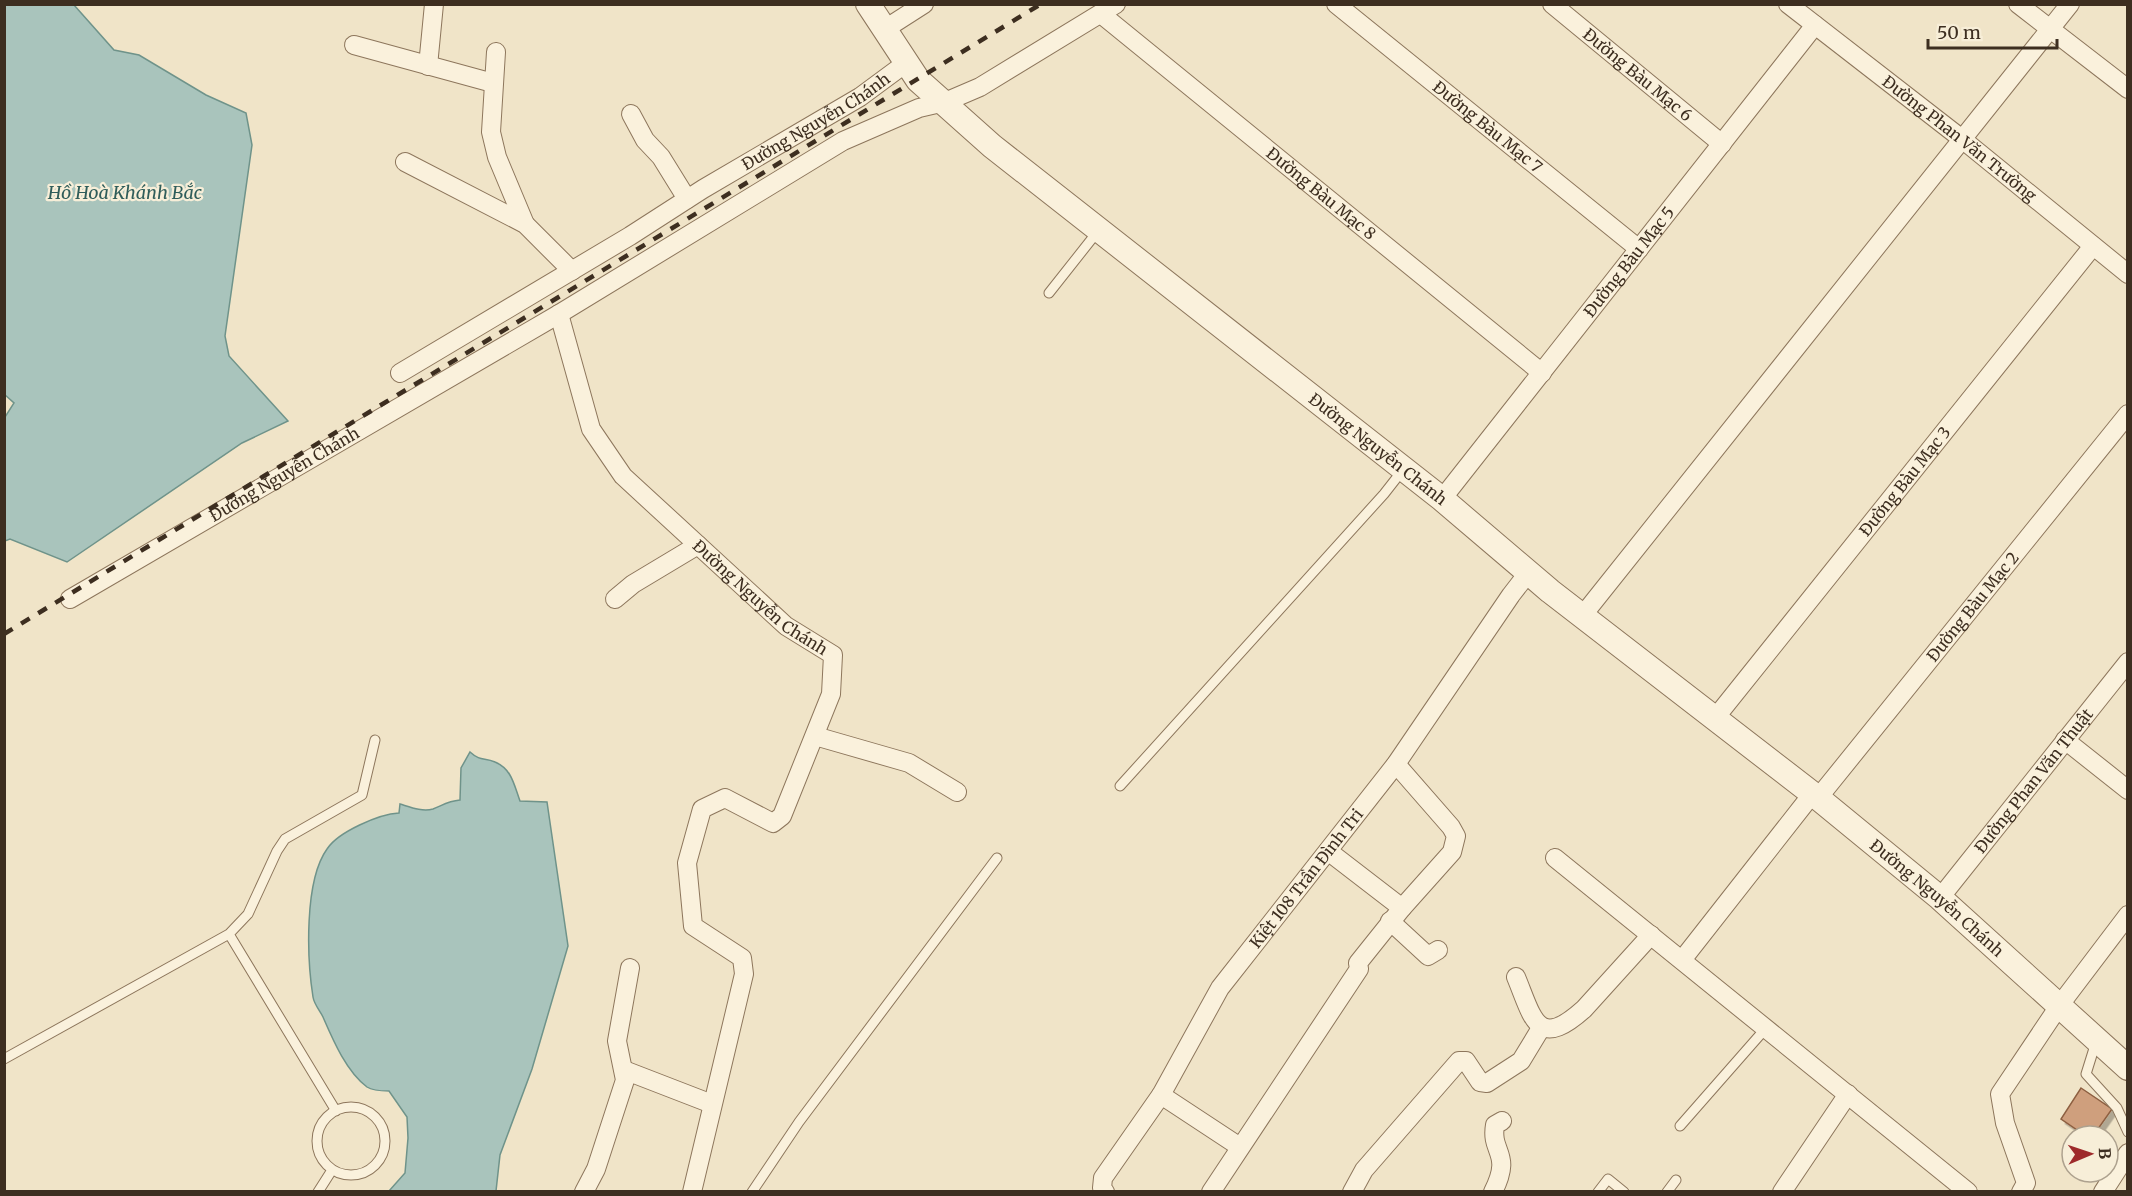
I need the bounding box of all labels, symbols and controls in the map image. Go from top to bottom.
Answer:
scale bar [1928,12,2057,50]
text: 50 m [1937,21,1981,44]
street label: Đường Bàu Mạc 6 [1579,24,1697,126]
street label: Đường Nguyễn Chánh [738,68,894,174]
street label: Đường Phan Văn Trường [1879,71,2041,206]
street label: Đường Bàu Mạc 7 [1429,76,1546,177]
street label: Đường Bàu Mạc 8 [1263,143,1380,244]
water label: Hồ Hoà Khánh Bắc [47,181,202,204]
street label: Đường Bàu Mạc 5 [1579,202,1678,321]
street label: Đường Nguyễn Chánh [1305,389,1452,510]
street label: Đường Nguyễn Chánh [206,422,363,526]
street label: Đường Bàu Mạc 3 [1855,422,1955,540]
street label: Đường Nguyễn Chánh [689,535,832,660]
street label: Đường Bàu Mạc 2 [1922,548,2023,665]
street label: Đường Phan Văn Thuật [1970,704,2098,857]
street label: Kiệt 108 Trần Đình Tri [1245,805,1367,952]
street label: Đường Nguyễn Chánh [1866,835,2008,961]
north arrow [2060,1124,2120,1184]
text: B [2095,1148,2115,1159]

